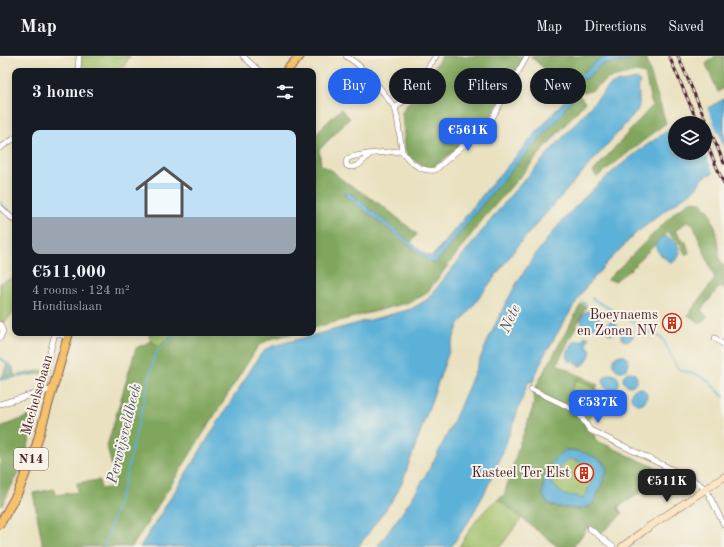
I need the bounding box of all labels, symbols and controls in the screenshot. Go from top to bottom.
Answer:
text: Map [20,18,57,37]
text: Map [536,20,562,34]
text: Directions [584,20,646,34]
text: Saved [668,20,704,34]
chip: Buy [328,68,381,104]
chip: Rent [389,68,446,104]
chip: Filters [454,68,522,104]
chip: New [530,68,586,104]
icon: filters [274,81,296,103]
text: 3 homes [32,84,94,101]
map controls [668,116,712,160]
button: layers [668,116,712,160]
pin: €561K [440,118,496,152]
text: €561K [448,124,488,137]
icon: home [128,156,200,228]
text: €511,000 [32,264,106,281]
text: 4 rooms · 124 m² [32,284,130,297]
text: Hondiuslaan [32,300,102,313]
water label: Nete [498,303,524,336]
place label: Boeynaems en Zonen NV [577,308,658,338]
building icon: Boeynaems en Zonen NV [661,312,683,334]
street label: Mechelsebaan [19,353,55,437]
water label: Perwijsveldbeek [105,383,145,486]
pin: €537K [570,390,626,424]
text: €537K [578,396,618,409]
road number: N14 [14,448,48,470]
building icon: Kasteel Ter Elst [573,462,595,484]
place label: Kasteel Ter Elst [471,466,570,480]
pin: €511K [639,469,695,503]
text: €511K [647,475,687,488]

